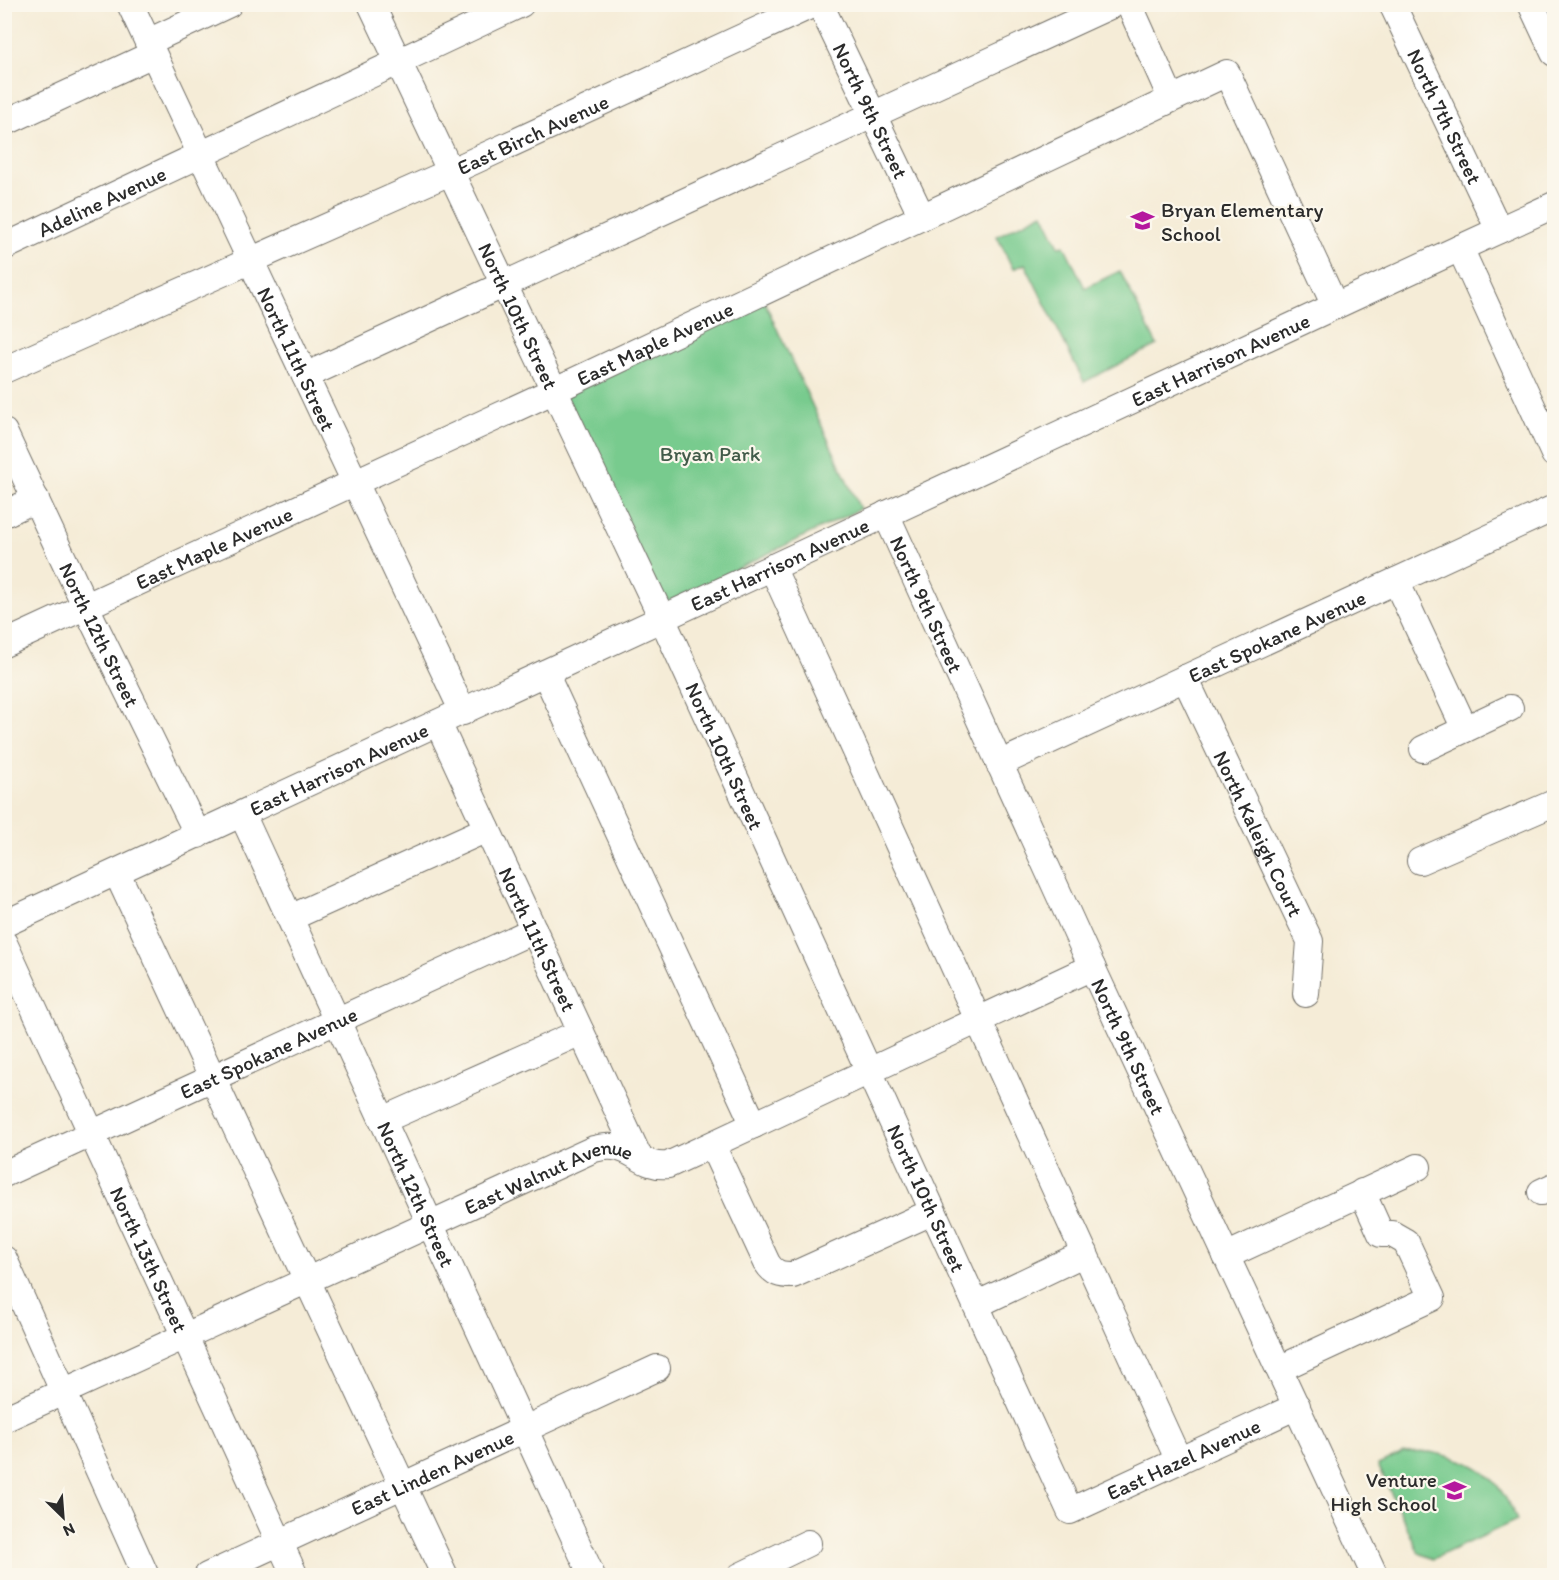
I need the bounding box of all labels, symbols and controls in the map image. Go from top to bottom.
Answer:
street label: North 9th Street [828,39,914,182]
street label: North 7th Street [1402,44,1488,188]
street label: East Birch Avenue [453,88,612,180]
street label: Adeline Avenue [34,160,170,242]
place label: Bryan Elementary School [1161,197,1324,246]
school or university icon: Bryan Elementary School [1130,208,1156,234]
street label: North 10th Street [473,239,564,393]
street label: North 11th Street [252,283,341,435]
street label: East Maple Avenue [573,295,737,391]
street label: East Harrison Avenue [1127,307,1314,411]
park label: Bryan Park [660,441,761,466]
street label: East Maple Avenue [131,500,296,594]
street label: East Harrison Avenue [686,512,873,616]
street label: North 9th Street [885,532,969,676]
street label: North 12th Street [54,558,145,711]
street label: East Spokane Avenue [1184,584,1370,688]
street label: North 10th Street [681,678,769,833]
street label: East Harrison Avenue [245,716,432,821]
street label: North Kaleigh Court [1209,746,1309,920]
street label: North 11th Street [494,863,582,1015]
street label: North 9th Street [1086,974,1171,1118]
street label: East Spokane Avenue [176,1001,361,1104]
street label: North 12th Street [372,1117,461,1271]
street label: North 10th Street [883,1120,971,1276]
street label: East Walnut Avenue [460,1134,638,1219]
street label: North 13th Street [105,1182,194,1336]
street label: East Hazel Avenue [1102,1412,1264,1505]
street label: East Linden Avenue [347,1424,518,1520]
place label: Venture High School [1331,1467,1437,1516]
school or university icon: Venture High School [1442,1478,1468,1504]
north arrow [33,1487,93,1547]
text: N [60,1519,78,1541]

